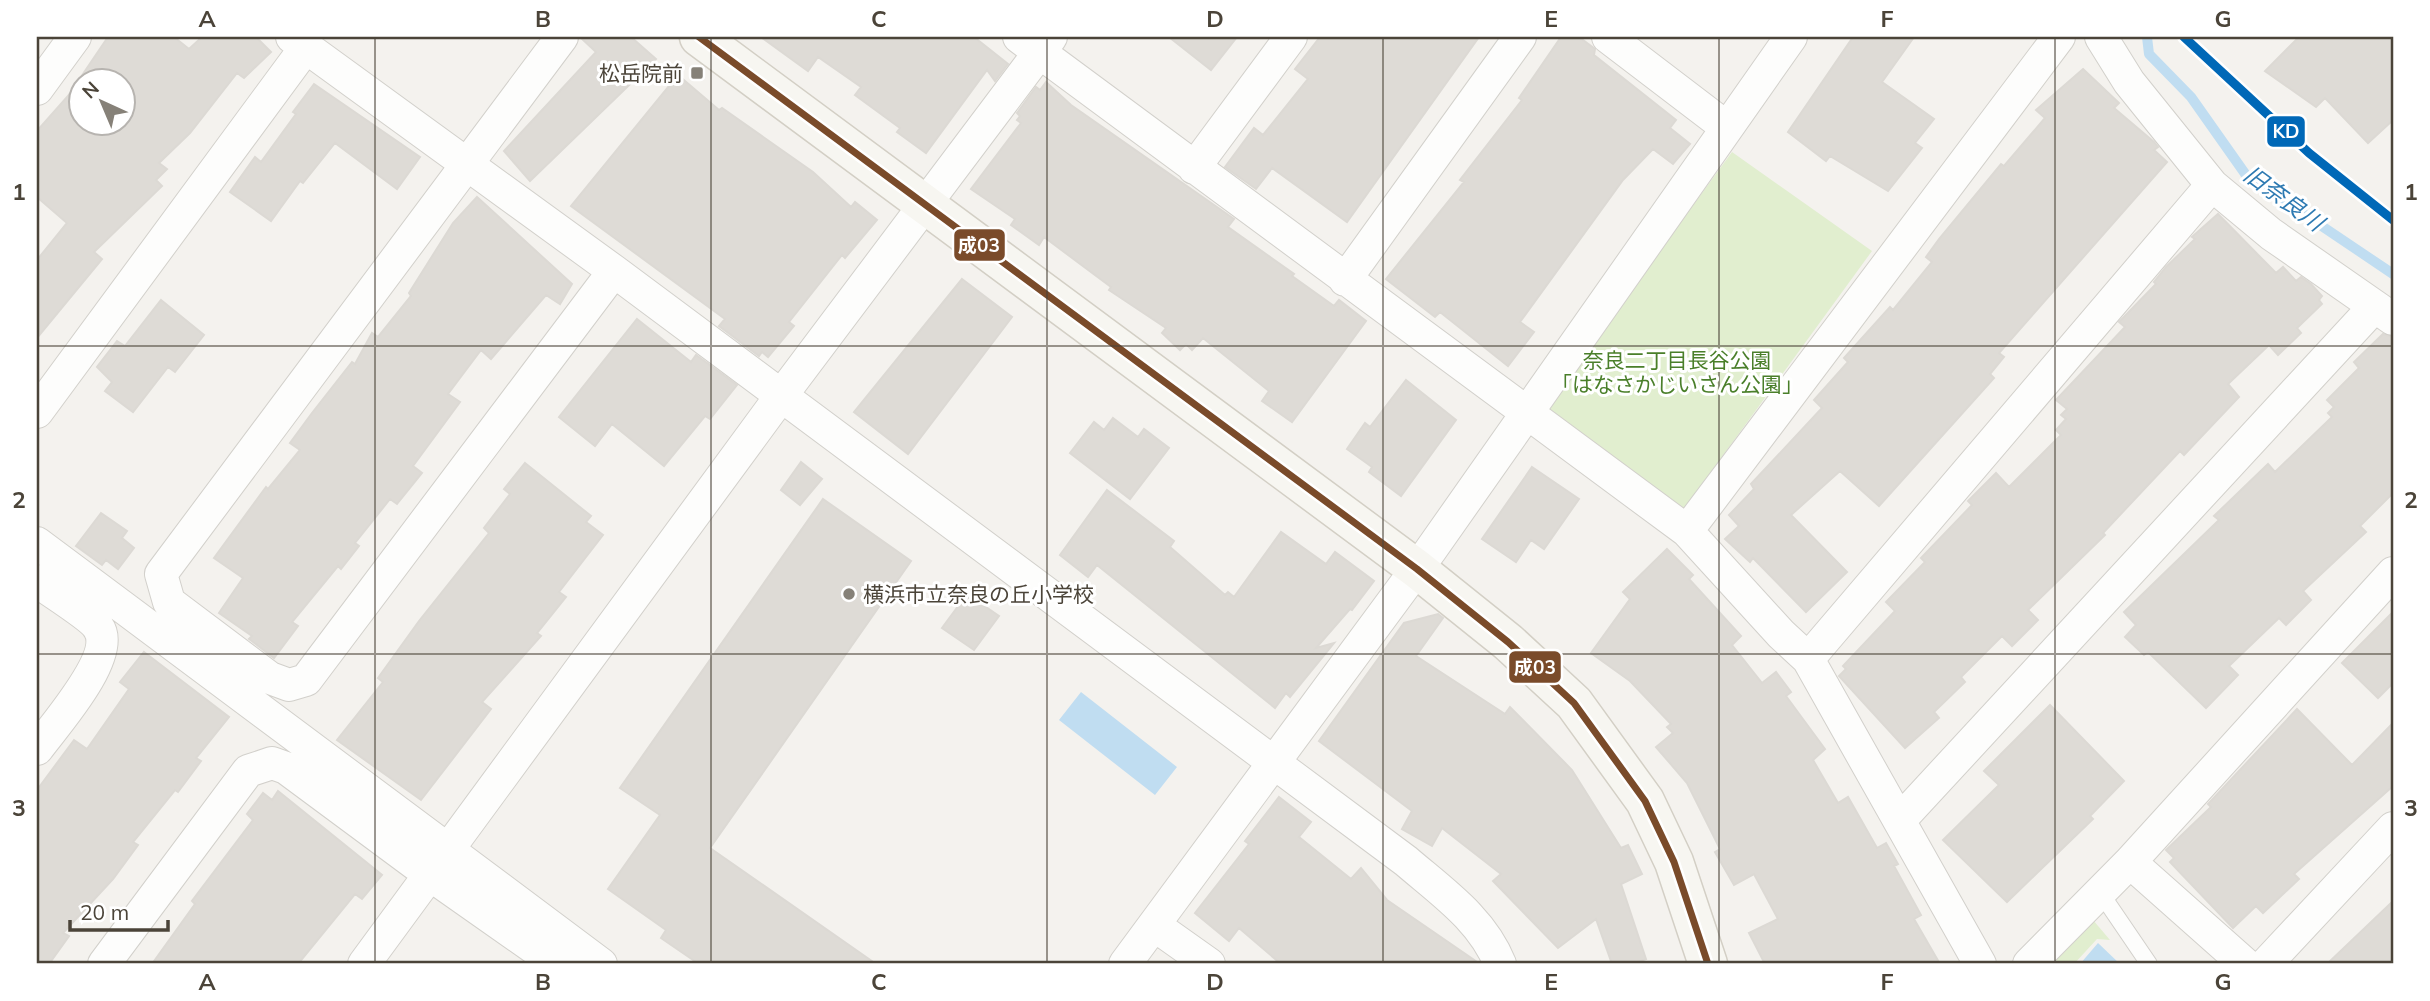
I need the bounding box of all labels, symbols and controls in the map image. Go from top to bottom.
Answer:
text: A [198,4,216,33]
text: B [535,4,551,33]
text: C [871,4,887,33]
text: D [1206,4,1224,33]
text: E [1544,4,1558,33]
text: F [1880,4,1894,33]
text: G [2214,4,2232,33]
place label: 松岳院前 [599,60,683,86]
marker: 松岳院前 [689,65,705,81]
north arrow [66,66,136,136]
text: N [77,76,104,103]
line badge: KD [2266,115,2306,148]
text: KD [2272,119,2300,143]
water label: 旧奈良川 [2238,159,2332,239]
text: 1 [12,177,26,206]
text: 1 [2404,177,2418,206]
line badge: 成03 [953,228,1006,262]
text: 成03 [958,233,1000,257]
park label: 奈良二丁目長谷公園 「はなさかじいさん公園」 [1551,347,1803,397]
text: 2 [12,485,26,514]
text: 2 [2404,485,2418,514]
place label: 横浜市立奈良の丘小学校 [863,581,1094,607]
marker: 横浜市立奈良の丘小学校 [841,586,857,602]
line badge: 成03 [1508,650,1562,684]
text: 成03 [1514,655,1556,679]
text: 3 [12,793,26,822]
text: 3 [2404,793,2418,822]
scale bar [70,889,168,933]
text: 20 m [80,899,129,925]
text: A [198,967,216,996]
text: B [535,967,551,996]
text: C [871,967,887,996]
text: D [1206,967,1224,996]
text: E [1544,967,1558,996]
text: F [1880,967,1894,996]
text: G [2214,967,2232,996]

